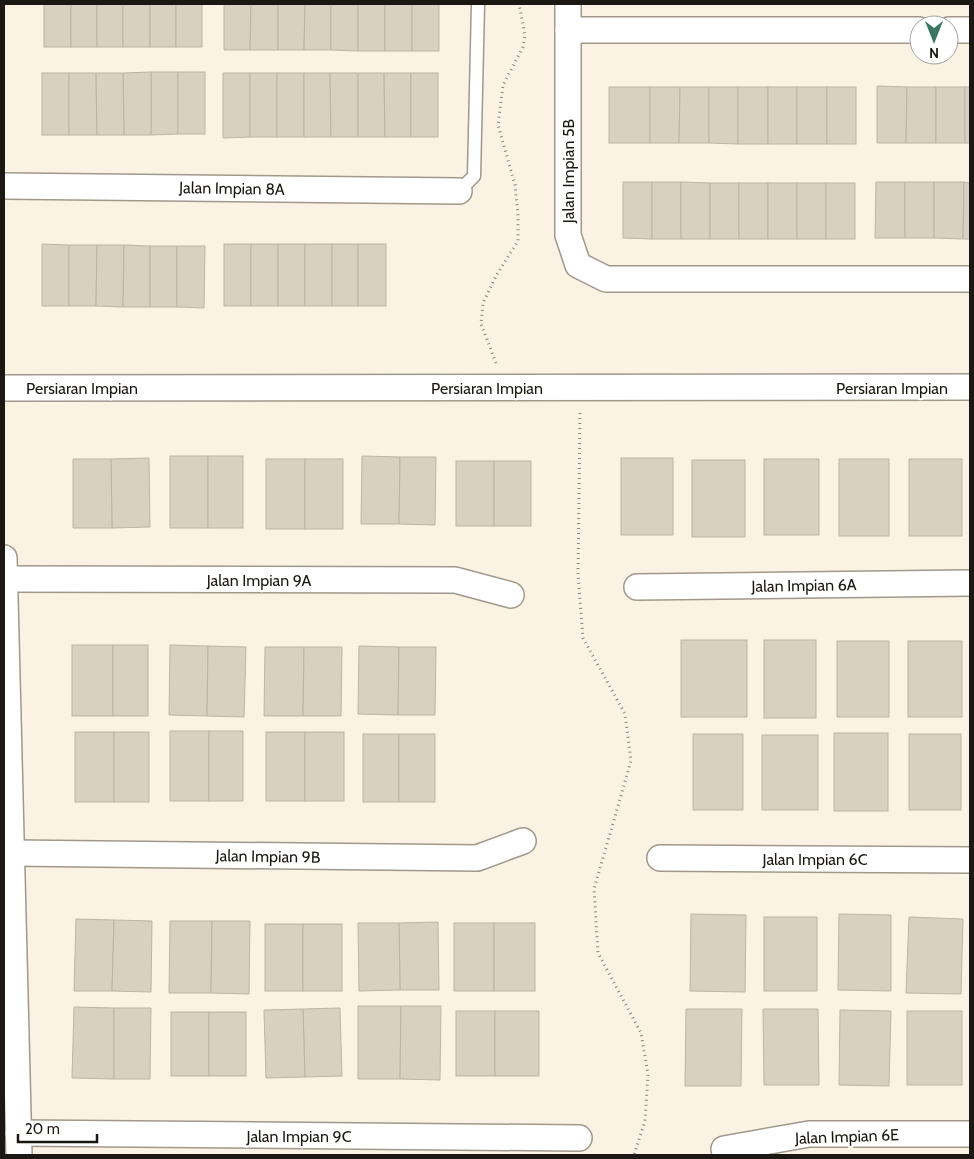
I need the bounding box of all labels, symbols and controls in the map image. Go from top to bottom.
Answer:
north arrow [909,15,959,65]
text: N [929,44,939,62]
street label: Jalan Impian 5B [559,118,578,224]
street label: Jalan Impian 8A [178,178,285,199]
street label: Persiaran Impian [26,379,138,398]
street label: Persiaran Impian [431,379,543,398]
street label: Persiaran Impian [836,379,948,398]
street label: Jalan Impian 9A [206,571,311,590]
street label: Jalan Impian 6A [750,575,857,596]
street label: Jalan Impian 9B [214,846,321,867]
street label: Jalan Impian 6C [761,850,868,869]
scale bar [18,1112,96,1144]
text: 20 m [25,1120,60,1138]
street label: Jalan Impian 6E [794,1125,899,1148]
street label: Jalan Impian 9C [245,1127,352,1146]

